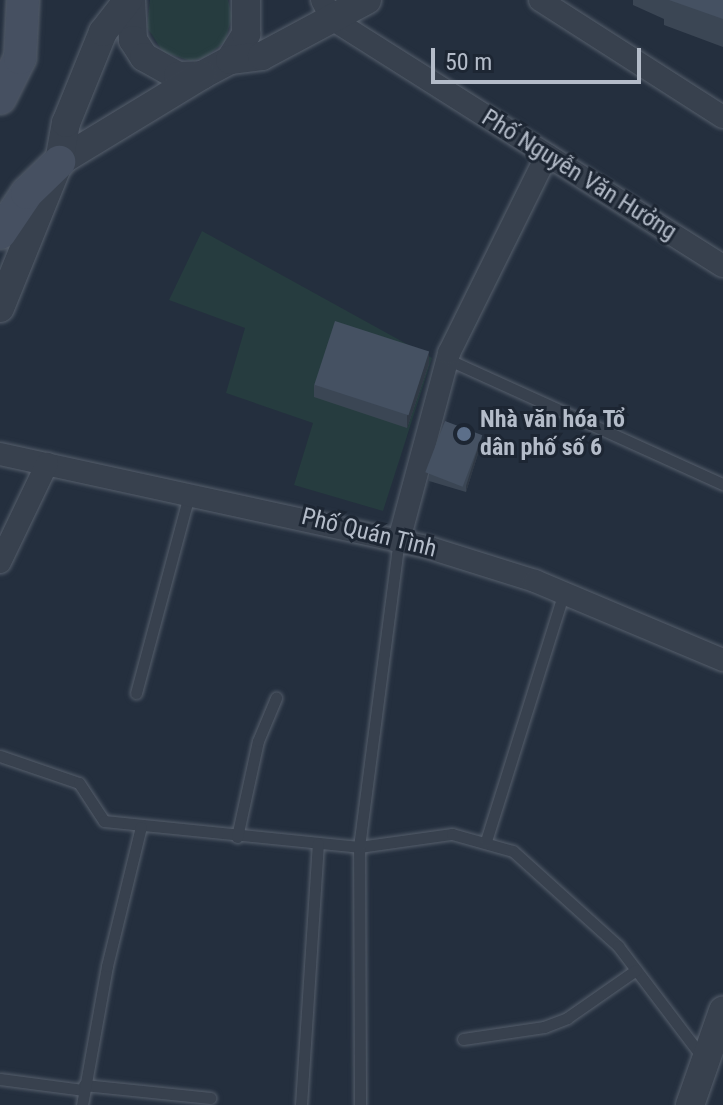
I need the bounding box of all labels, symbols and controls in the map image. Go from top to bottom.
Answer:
scale bar [435,32,645,82]
text: 50 m [445,48,492,76]
street label: Phố Nguyễn Văn Hưởng [476,103,682,247]
place label: Nhà văn hóa Tổ dân phố số 6 [480,406,626,462]
marker: Nhà văn hóa Tổ dân phố số 6 [455,425,473,443]
street label: Phố Quán Tình [298,502,440,564]

